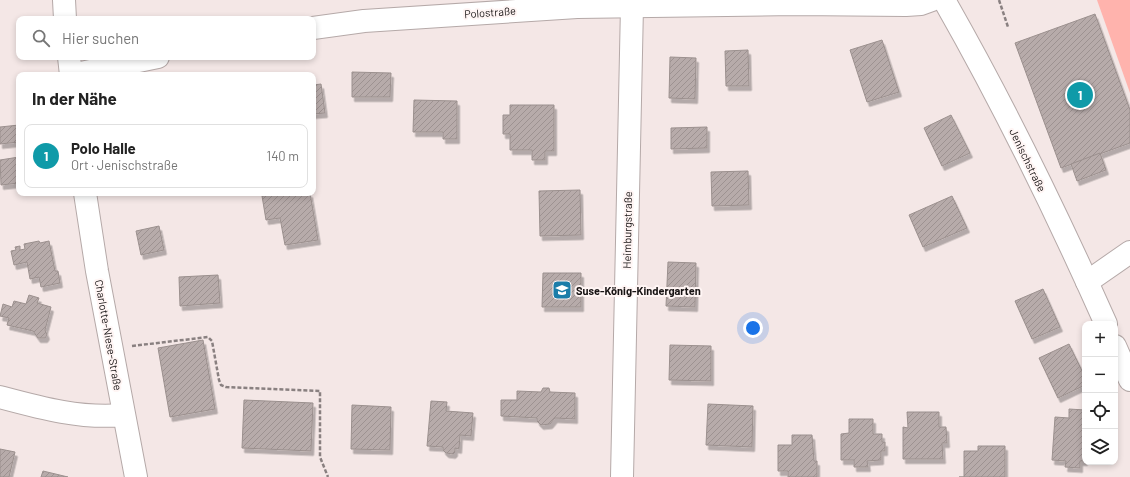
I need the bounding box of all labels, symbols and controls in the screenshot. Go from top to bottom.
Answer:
street label: Polostraße [464,4,516,20]
search box [16,16,316,60]
icon: search [30,27,52,49]
text: Hier suchen [62,29,139,47]
pin: 1 [1067,80,1093,110]
text: In der Nähe [32,88,117,108]
street label: Jenischstraße [1007,126,1049,194]
text: Polo Halle [71,139,136,157]
text: 1 [44,148,48,164]
text: 140 m [267,148,299,164]
text: Ort · Jenischstraße [71,157,178,173]
street label: Heimburgstraße [620,191,634,269]
street label: Charlotte-Niese-Straße [93,279,125,392]
school or university icon: Suse-König-Kindergarten [551,279,573,301]
place label: Suse-König-Kindergarten [576,284,701,297]
your location [743,318,763,338]
map controls [1082,321,1118,465]
button: + [1082,321,1118,357]
button: − [1082,357,1118,393]
button: locate [1082,393,1118,429]
button: layers [1082,429,1118,465]

